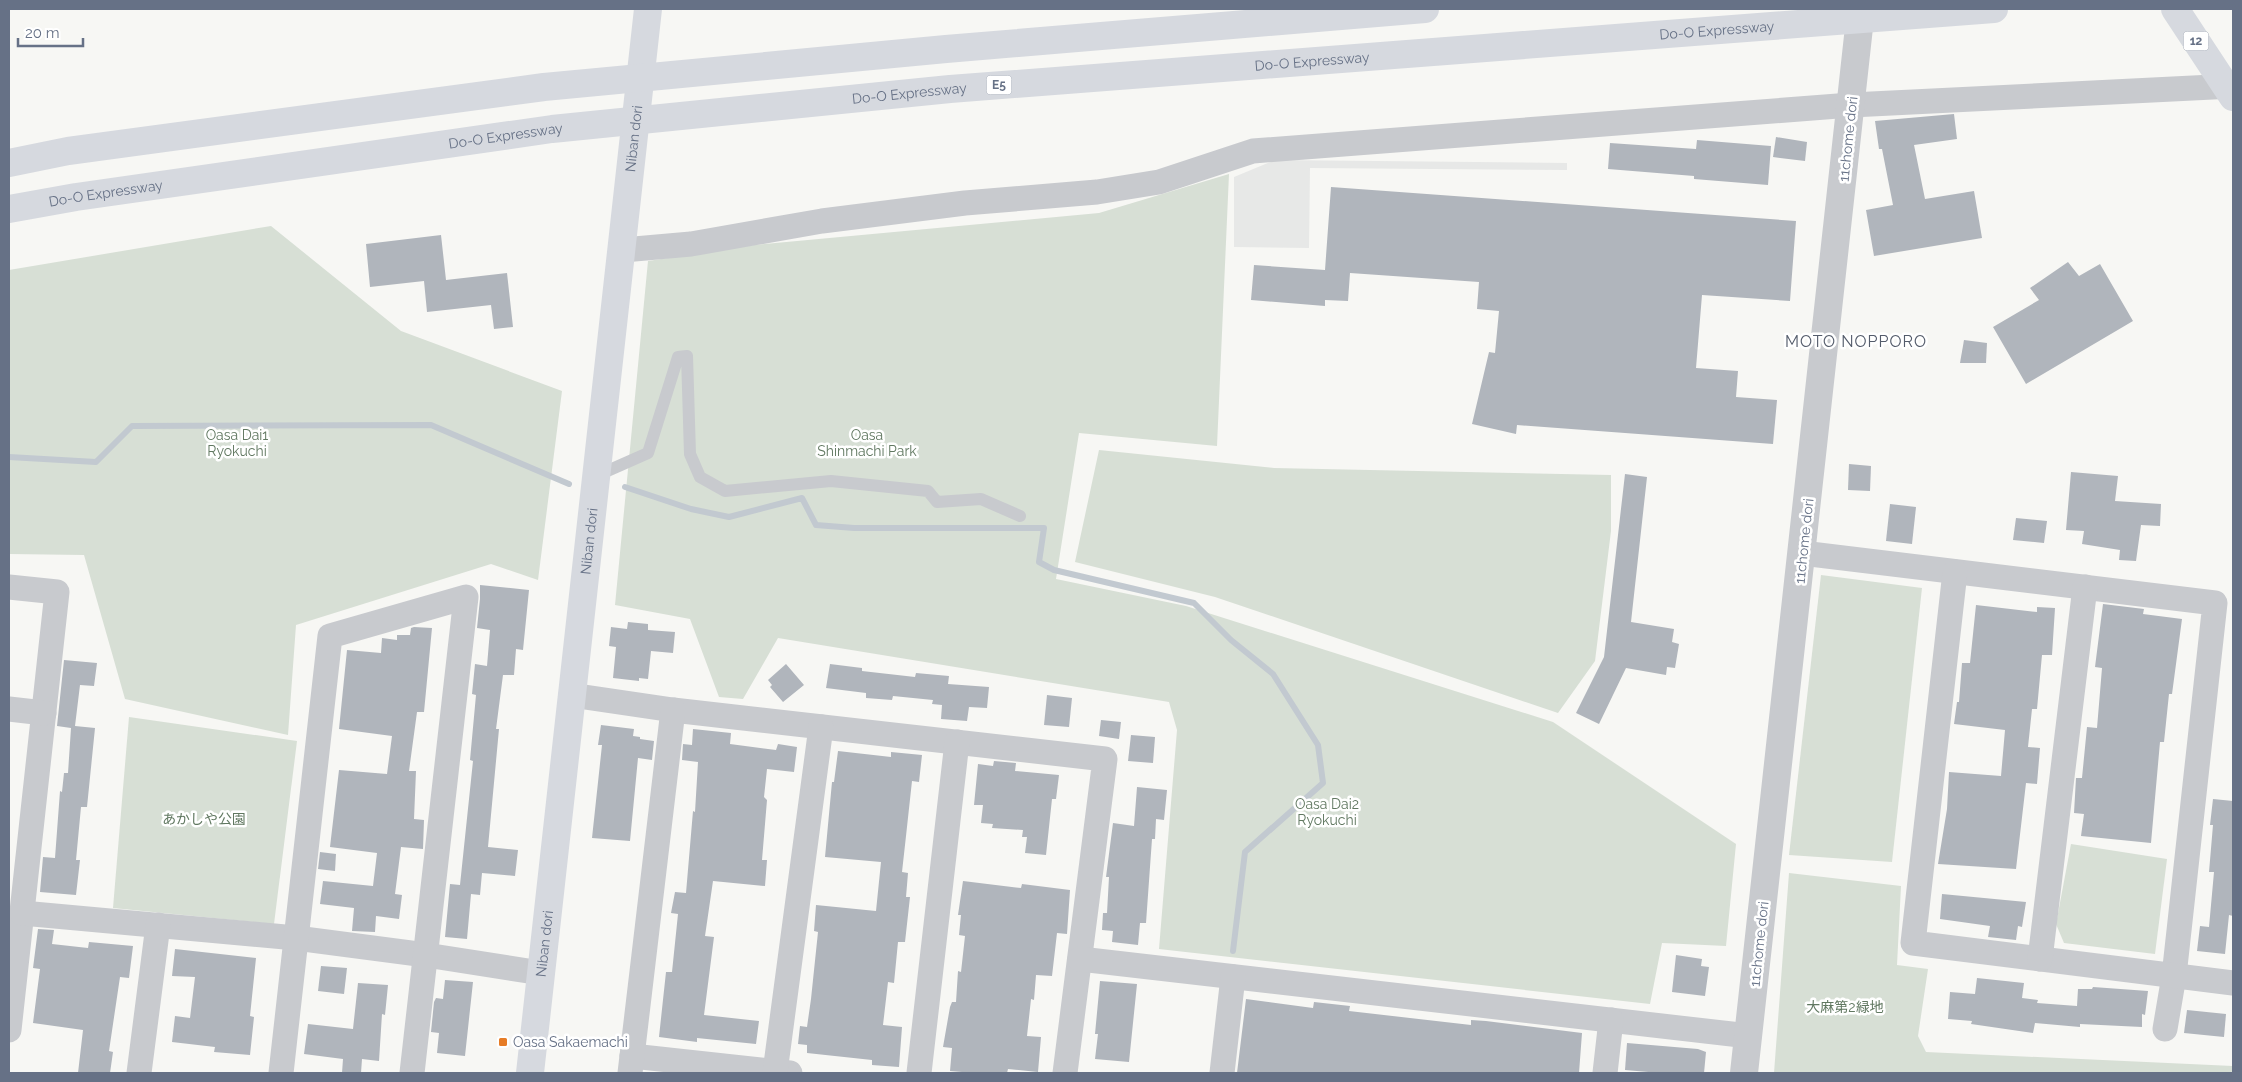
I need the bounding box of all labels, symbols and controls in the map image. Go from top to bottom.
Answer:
scale bar [18,15,82,47]
street label: Do-O Expressway [1659,18,1775,43]
text: 20 m [25,24,60,42]
road number: 12 [2184,31,2208,50]
street label: Do-O Expressway [1254,49,1370,74]
road number: E5 [986,76,1012,94]
street label: Do-O Expressway [851,80,968,107]
street label: 11chome dori [1836,95,1860,183]
street label: Niban dori [622,105,645,173]
street label: Do-O Expressway [447,120,564,152]
street label: Do-O Expressway [47,177,164,210]
district label: MOTO NOPPORO [1785,332,1927,351]
park label: Oasa Dai1 Ryokuchi [206,427,268,459]
park label: Oasa Shinmachi Park [817,427,917,459]
street label: 11chome dori [1792,497,1816,585]
street label: Niban dori [577,507,601,575]
park label: Oasa Dai2 Ryokuchi [1295,796,1359,828]
park label: あかしや公園 [162,811,246,827]
street label: 11chome dori [1747,900,1771,988]
street label: Niban dori [533,910,556,978]
park label: 大麻第2緑地 [1806,999,1884,1015]
place label: Oasa Sakaemachi [513,1034,628,1050]
marker: Oasa Sakaemachi [497,1036,509,1048]

